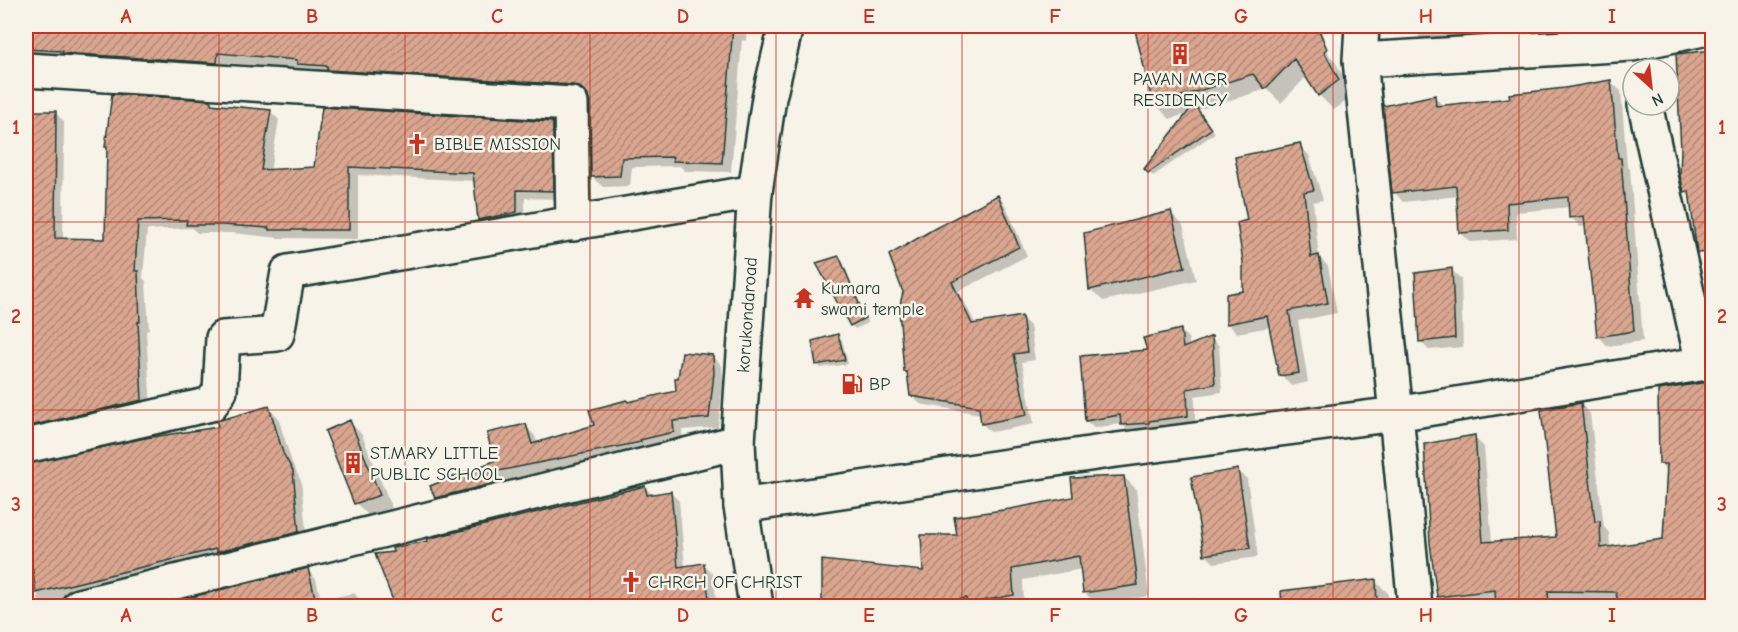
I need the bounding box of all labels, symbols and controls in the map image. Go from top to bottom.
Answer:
text: A [120,5,132,28]
text: B [306,5,318,28]
text: C [491,5,503,28]
text: D [677,5,689,28]
text: E [863,5,875,28]
text: F [1049,5,1061,28]
text: G [1234,5,1248,28]
text: H [1419,5,1433,28]
text: I [1608,5,1616,28]
building icon: PAVAN MGR RESIDENCY [1168,42,1192,66]
north arrow [1621,57,1681,117]
place label: PAVAN MGR RESIDENCY [1133,69,1228,111]
text: N [1649,89,1666,110]
text: 1 [12,116,20,139]
text: 1 [1718,116,1726,139]
church icon: BIBLE MISSION [405,132,429,156]
place label: BIBLE MISSION [434,134,561,155]
street label: korukondaroad [733,256,762,374]
place label: Kumara swami temple [821,278,924,320]
temple icon: Kumara swami temple [792,286,816,310]
text: 2 [11,305,21,328]
text: 2 [1717,305,1727,328]
fuel station icon: BP [840,372,864,396]
place label: BP [869,374,890,395]
place label: ST.MARY LITTLE PUBLIC SCHOOL [370,443,502,485]
building icon: ST.MARY LITTLE PUBLIC SCHOOL [341,451,365,475]
text: 3 [11,493,21,516]
text: 3 [1717,493,1727,516]
church icon: CHRCH OF CHRIST [619,570,643,594]
place label: CHRCH OF CHRIST [648,572,803,593]
text: A [120,604,132,627]
text: B [306,604,318,627]
text: C [491,604,503,627]
text: D [677,604,689,627]
text: E [863,604,875,627]
text: F [1049,604,1061,627]
text: G [1234,604,1248,627]
text: H [1419,604,1433,627]
text: I [1608,604,1616,627]

